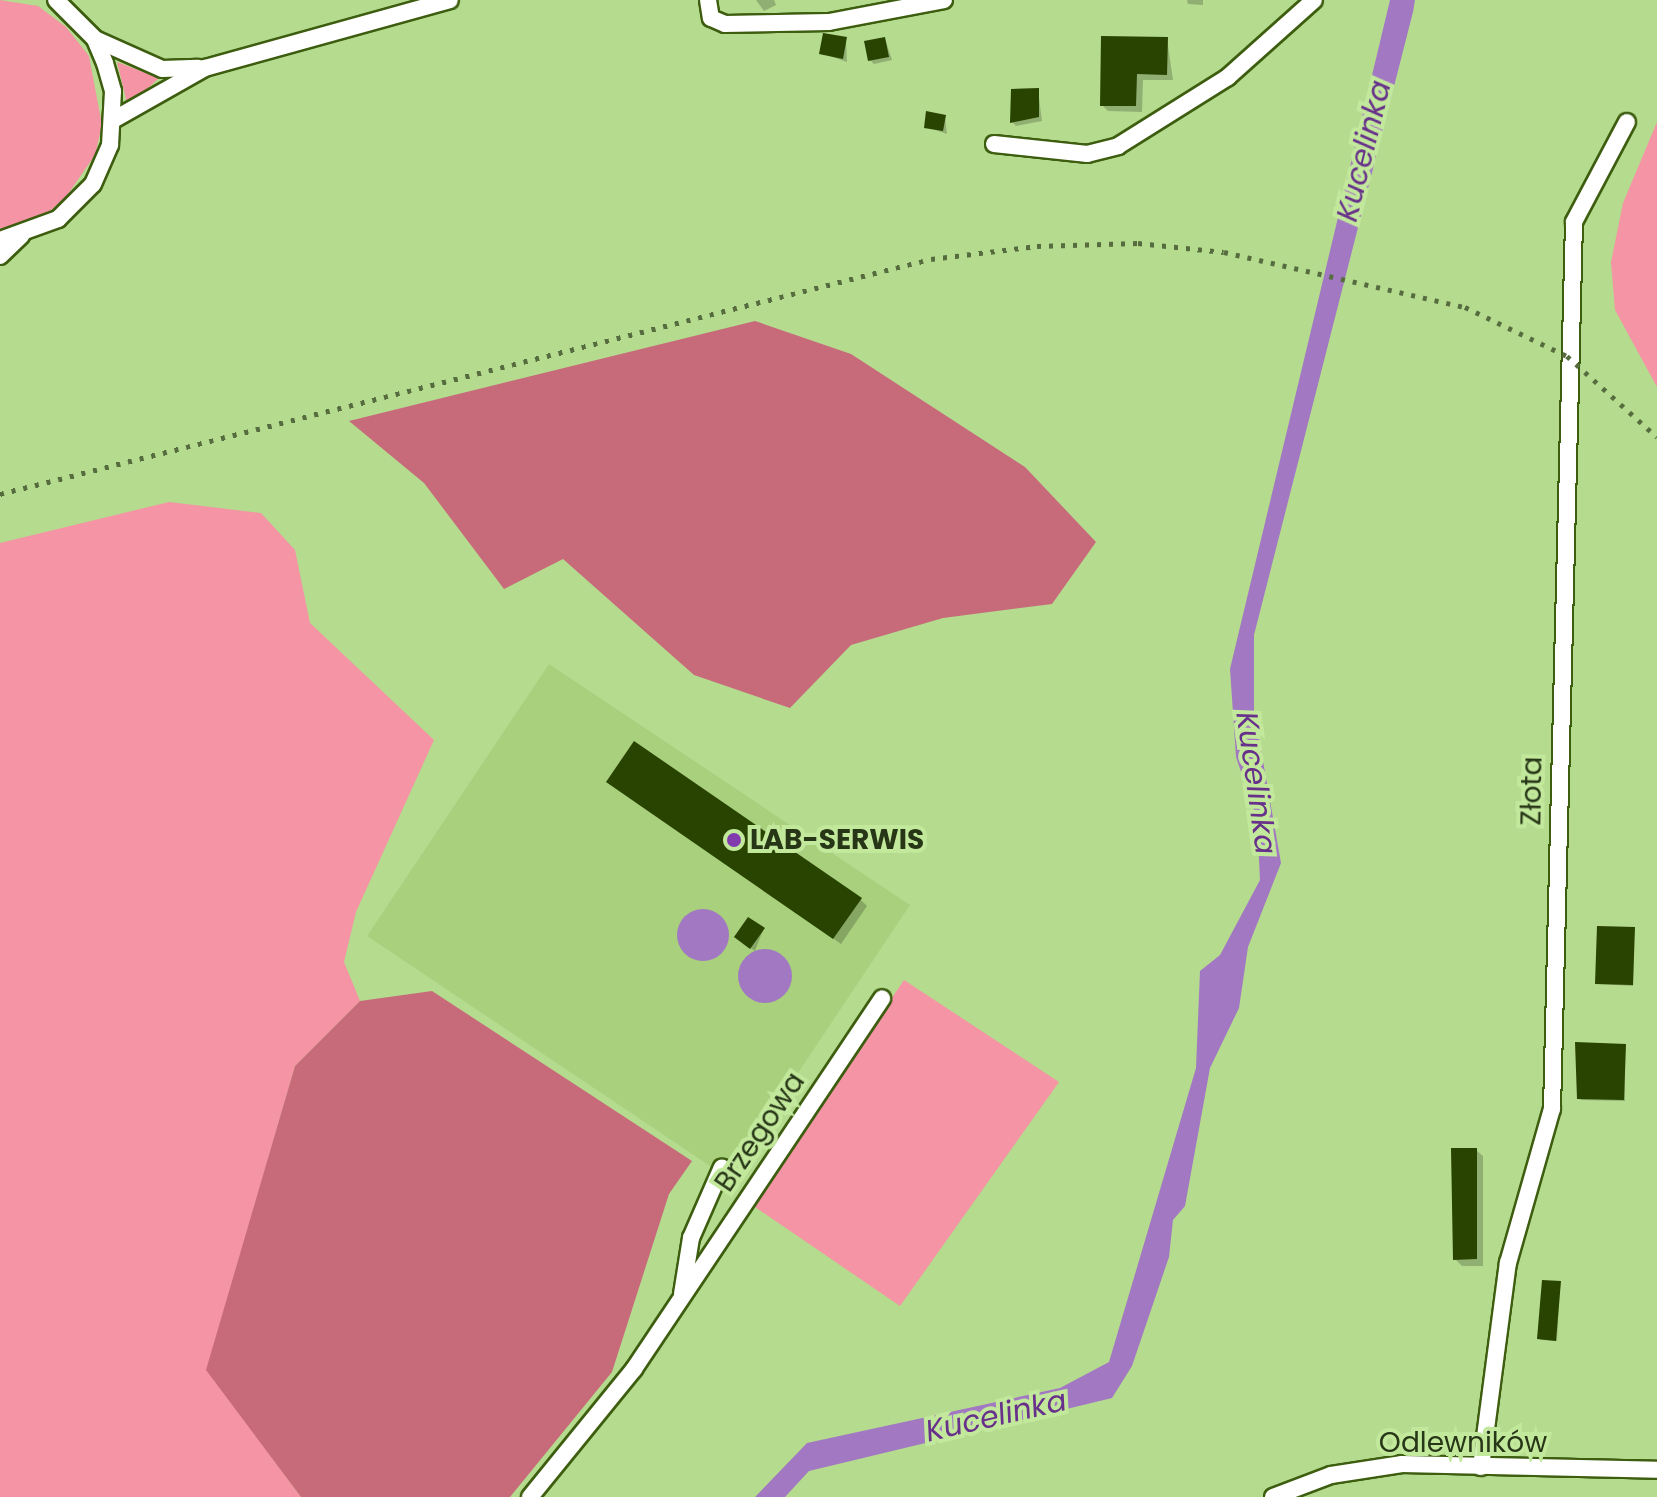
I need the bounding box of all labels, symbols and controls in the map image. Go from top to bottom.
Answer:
water label: Kucelinka [1329,77,1399,225]
water label: Kucelinka [1228,709,1284,857]
street label: Złota [1515,756,1549,826]
place label: LAB-SERWIS [750,823,924,857]
marker: LAB-SERWIS [725,831,743,849]
street label: Brzegowa [708,1066,812,1198]
water label: Kucelinka [922,1382,1070,1450]
street label: Odlewników [1379,1426,1547,1460]

